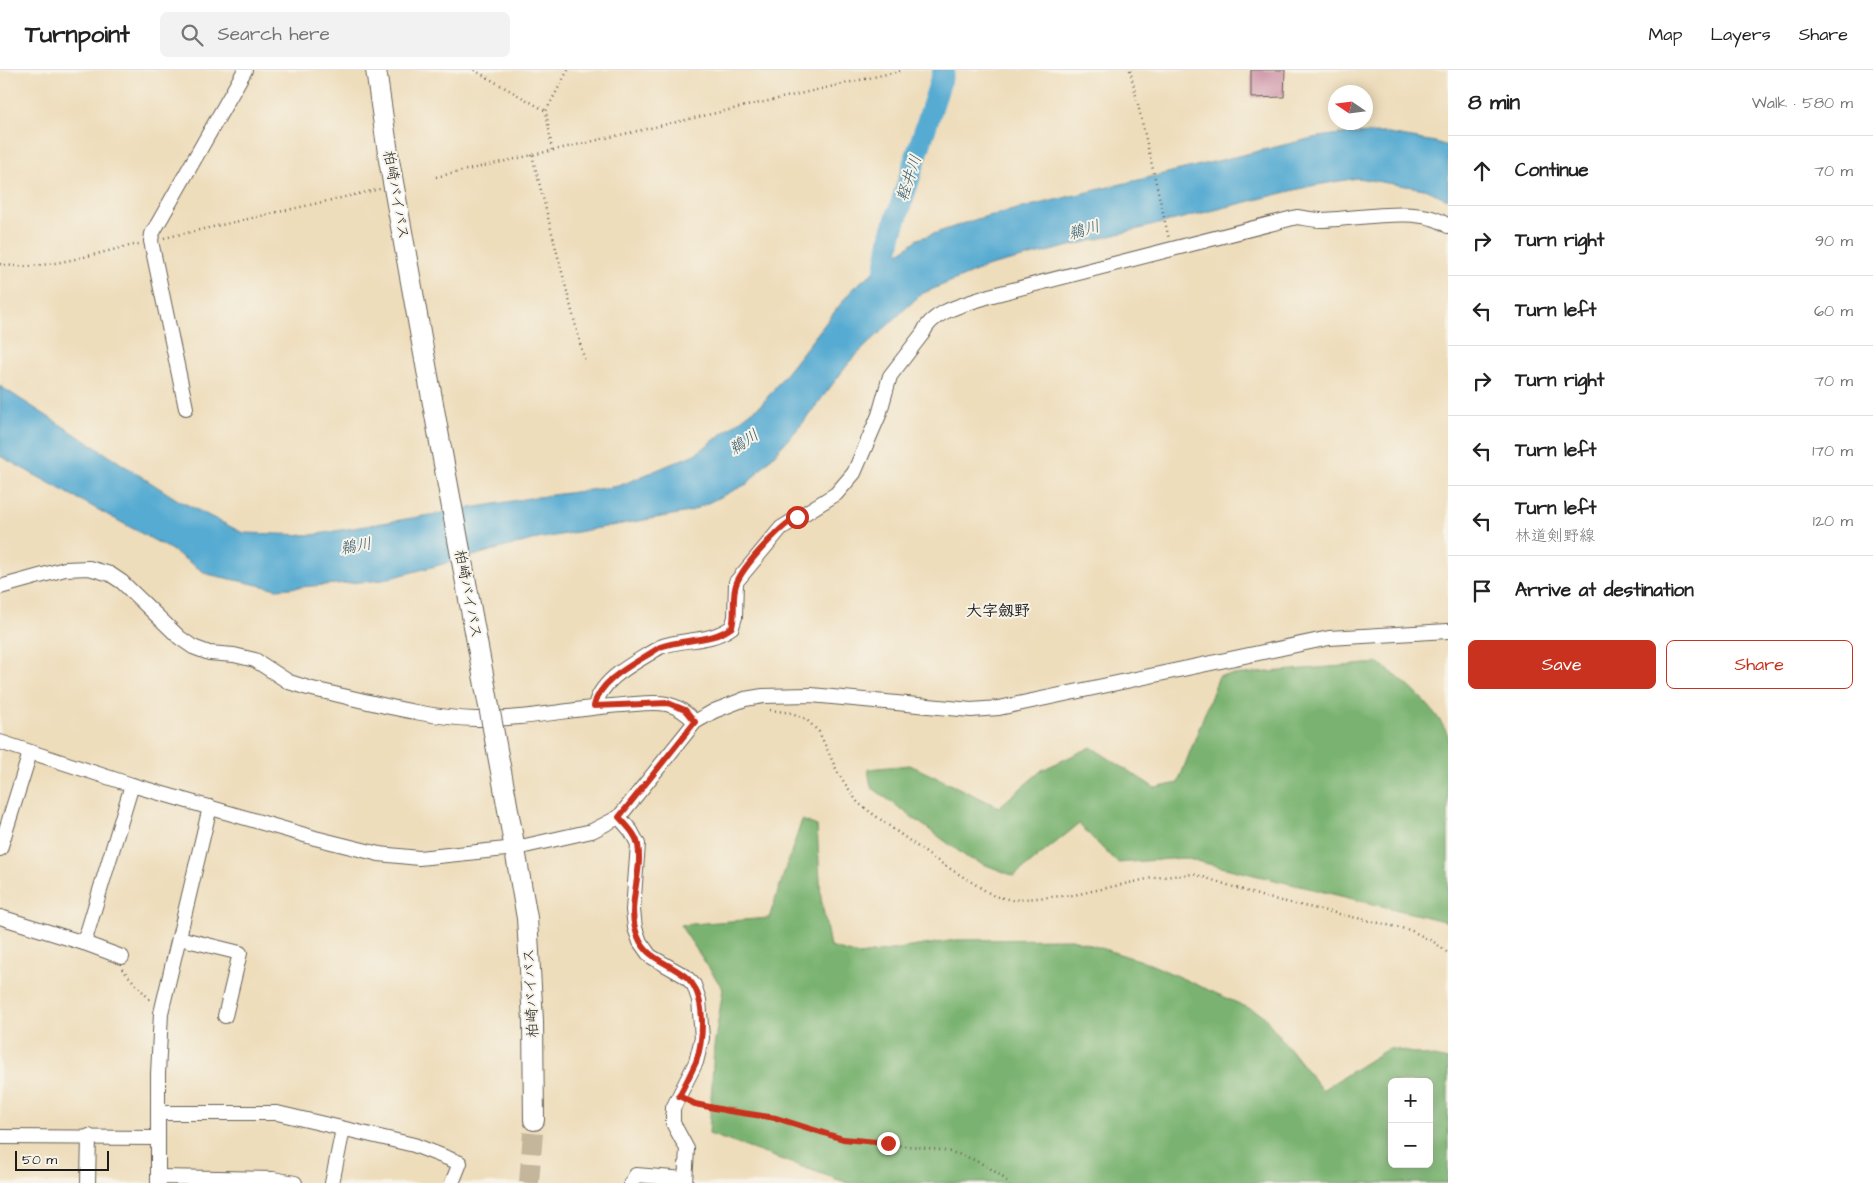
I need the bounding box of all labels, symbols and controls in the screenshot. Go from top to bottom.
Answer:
search box [160,12,510,57]
text: Turnpoint [25,18,130,52]
icon: search [178,21,206,49]
text: Search here [218,21,330,48]
text: Map [1648,22,1682,47]
text: Layers [1710,22,1771,47]
text: Share [1799,22,1848,47]
north arrow [1328,85,1373,130]
text: 8 min [1468,88,1520,117]
text: Walk · 580 m [1752,92,1853,114]
street label: 柏崎バイパス [378,149,414,241]
water label: 軽井川 [891,152,927,204]
icon: ahead [1468,157,1496,185]
text: Continue [1515,157,1589,184]
text: 70 m [1814,160,1853,182]
water label: 鵜川 [1066,215,1102,245]
icon: right [1468,227,1496,255]
text: Turn right [1515,227,1604,254]
text: 90 m [1815,230,1853,252]
icon: left [1468,297,1496,325]
text: Turn left [1515,297,1596,324]
text: 60 m [1814,300,1853,322]
icon: right [1468,367,1496,395]
text: Turn right [1515,367,1604,394]
text: 70 m [1814,370,1853,392]
water label: 鵜川 [725,424,763,460]
icon: left [1468,437,1496,465]
text: Turn left [1515,437,1596,464]
text: 170 m [1812,440,1853,462]
text: Turn left [1515,495,1596,522]
route start [786,506,809,529]
icon: left [1468,507,1496,535]
text: 120 m [1813,510,1853,532]
text: 林道剣野線 [1515,525,1595,547]
water label: 鵜川 [338,532,374,560]
street label: 柏崎バイパス [449,548,487,640]
icon: arrive [1468,577,1496,605]
text: Arrive at destination [1515,577,1694,604]
district label: 大字劔野 [966,600,1030,622]
button: Save [1468,640,1656,689]
button: Share [1666,640,1853,689]
street label: 柏崎バイパス [518,948,544,1038]
map controls [1388,1078,1433,1168]
button: + [1388,1078,1433,1123]
button: − [1388,1123,1433,1168]
route end [877,1132,900,1155]
scale bar [15,1148,109,1171]
text: 50 m [22,1150,57,1170]

